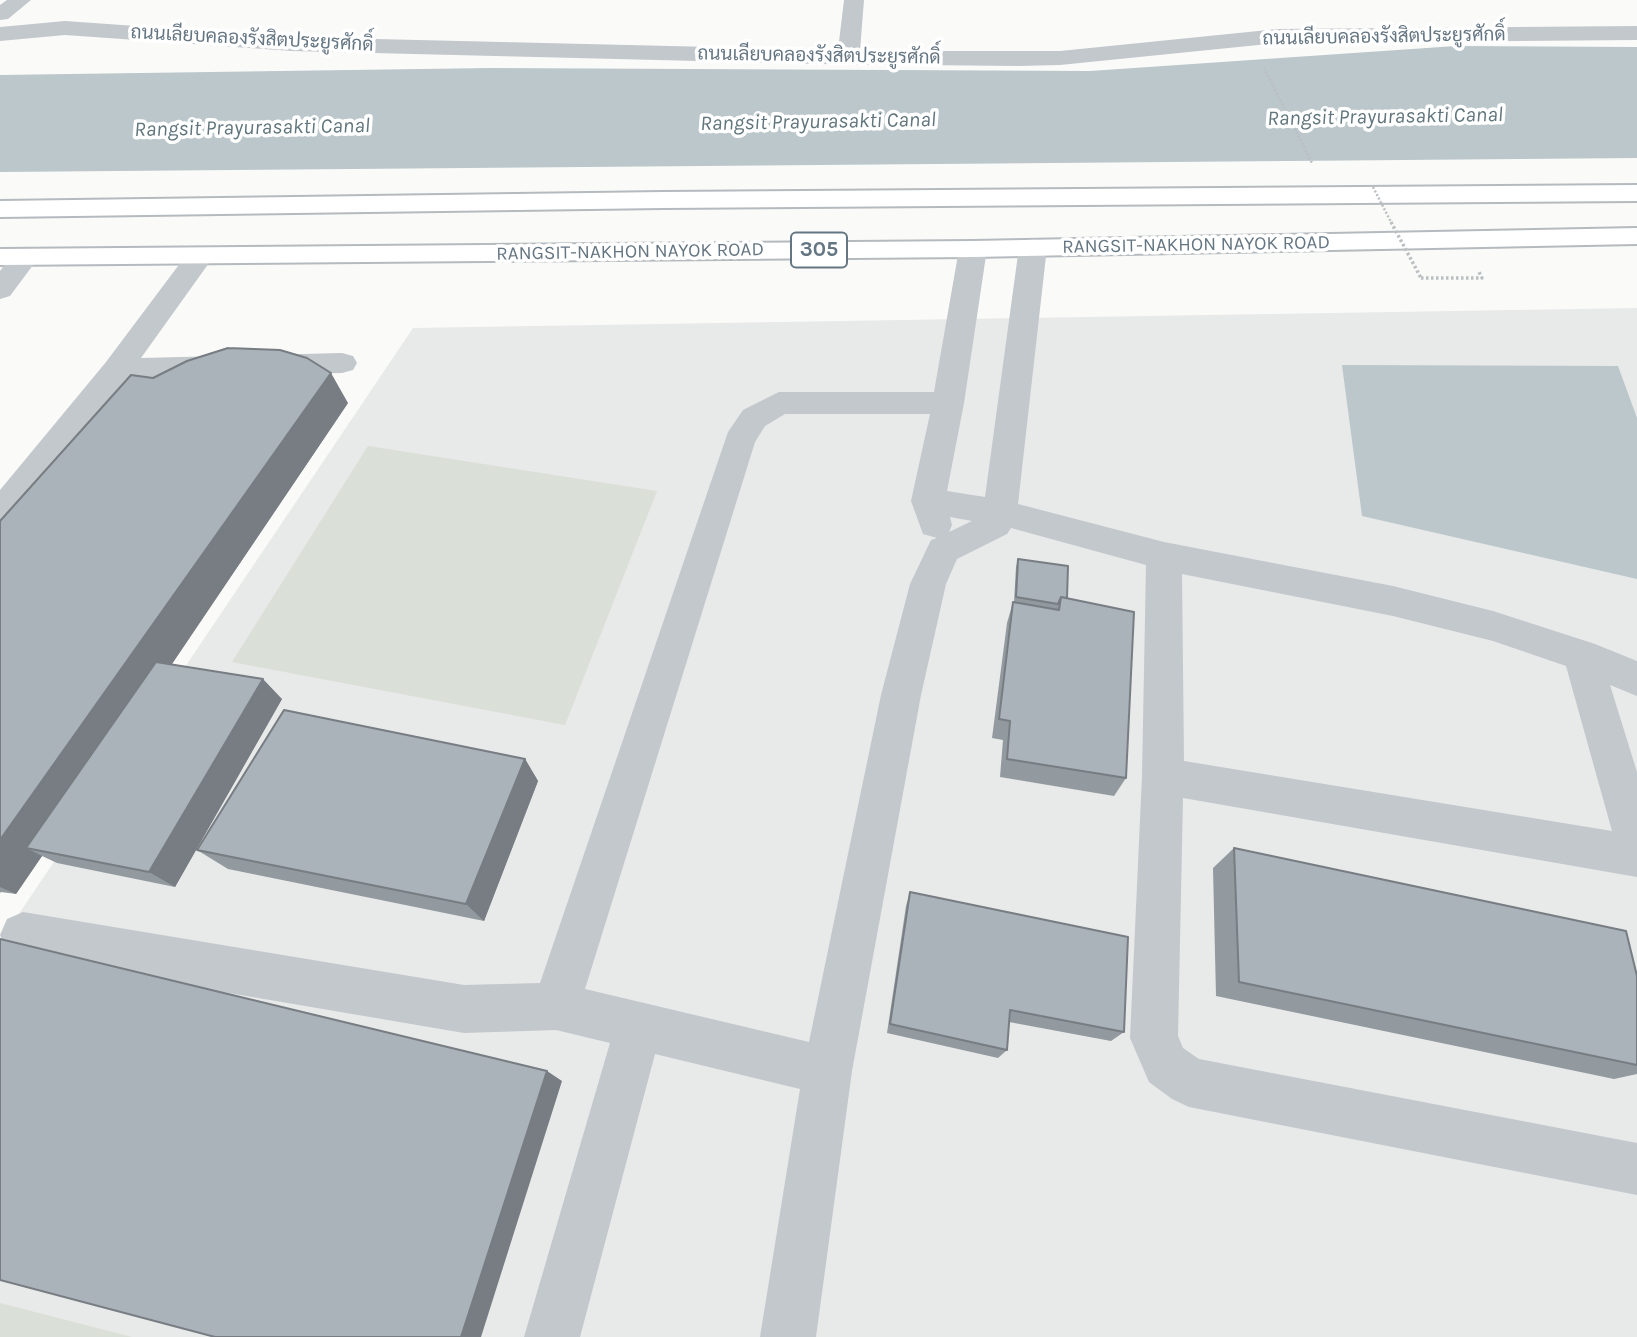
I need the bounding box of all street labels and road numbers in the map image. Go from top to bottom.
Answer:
street label: ถนนเลียบคลองรังสิตประยูรศักดิ์ [130,21,374,57]
street label: ถนนเลียบคลองรังสิตประยูรศักดิ์ [1262,23,1506,51]
street label: ถนนเลียบคลองรังสิตประยูรศักดิ์ [697,42,941,70]
street label: RANGSIT-NAKHON NAYOK ROAD [1062,231,1330,259]
road number: 305 [791,232,847,268]
street label: RANGSIT-NAKHON NAYOK ROAD [496,238,764,266]

